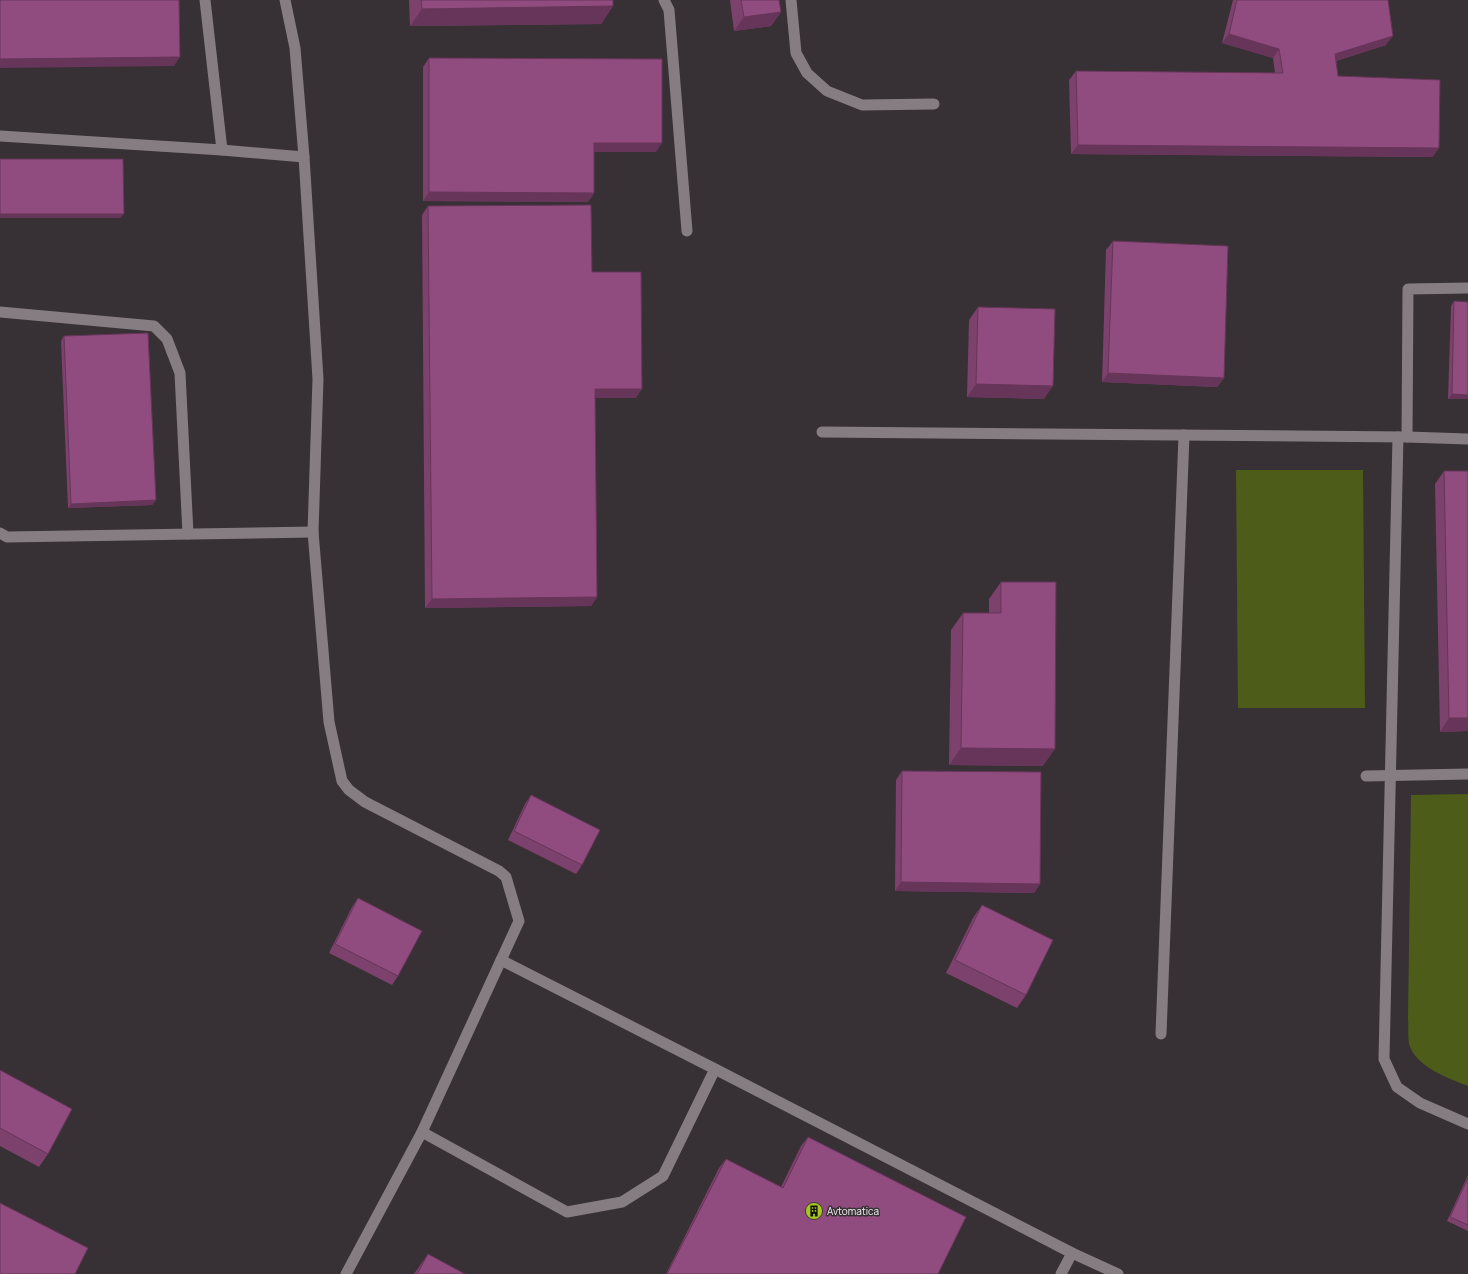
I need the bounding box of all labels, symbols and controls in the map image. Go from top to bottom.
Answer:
building icon: Avtomatica [804,1201,824,1221]
place label: Avtomatica [827,1204,879,1218]

